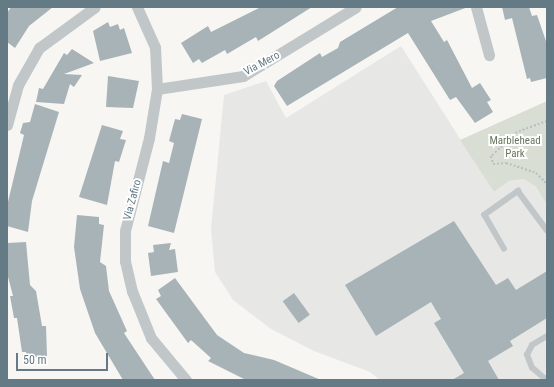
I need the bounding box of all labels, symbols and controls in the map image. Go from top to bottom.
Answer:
street label: Via Mero [242,49,282,79]
park label: Marblehead Park [489,135,541,161]
street label: Via Zafiro [121,178,145,222]
scale bar [18,345,110,371]
text: 50 m [23,353,47,367]

